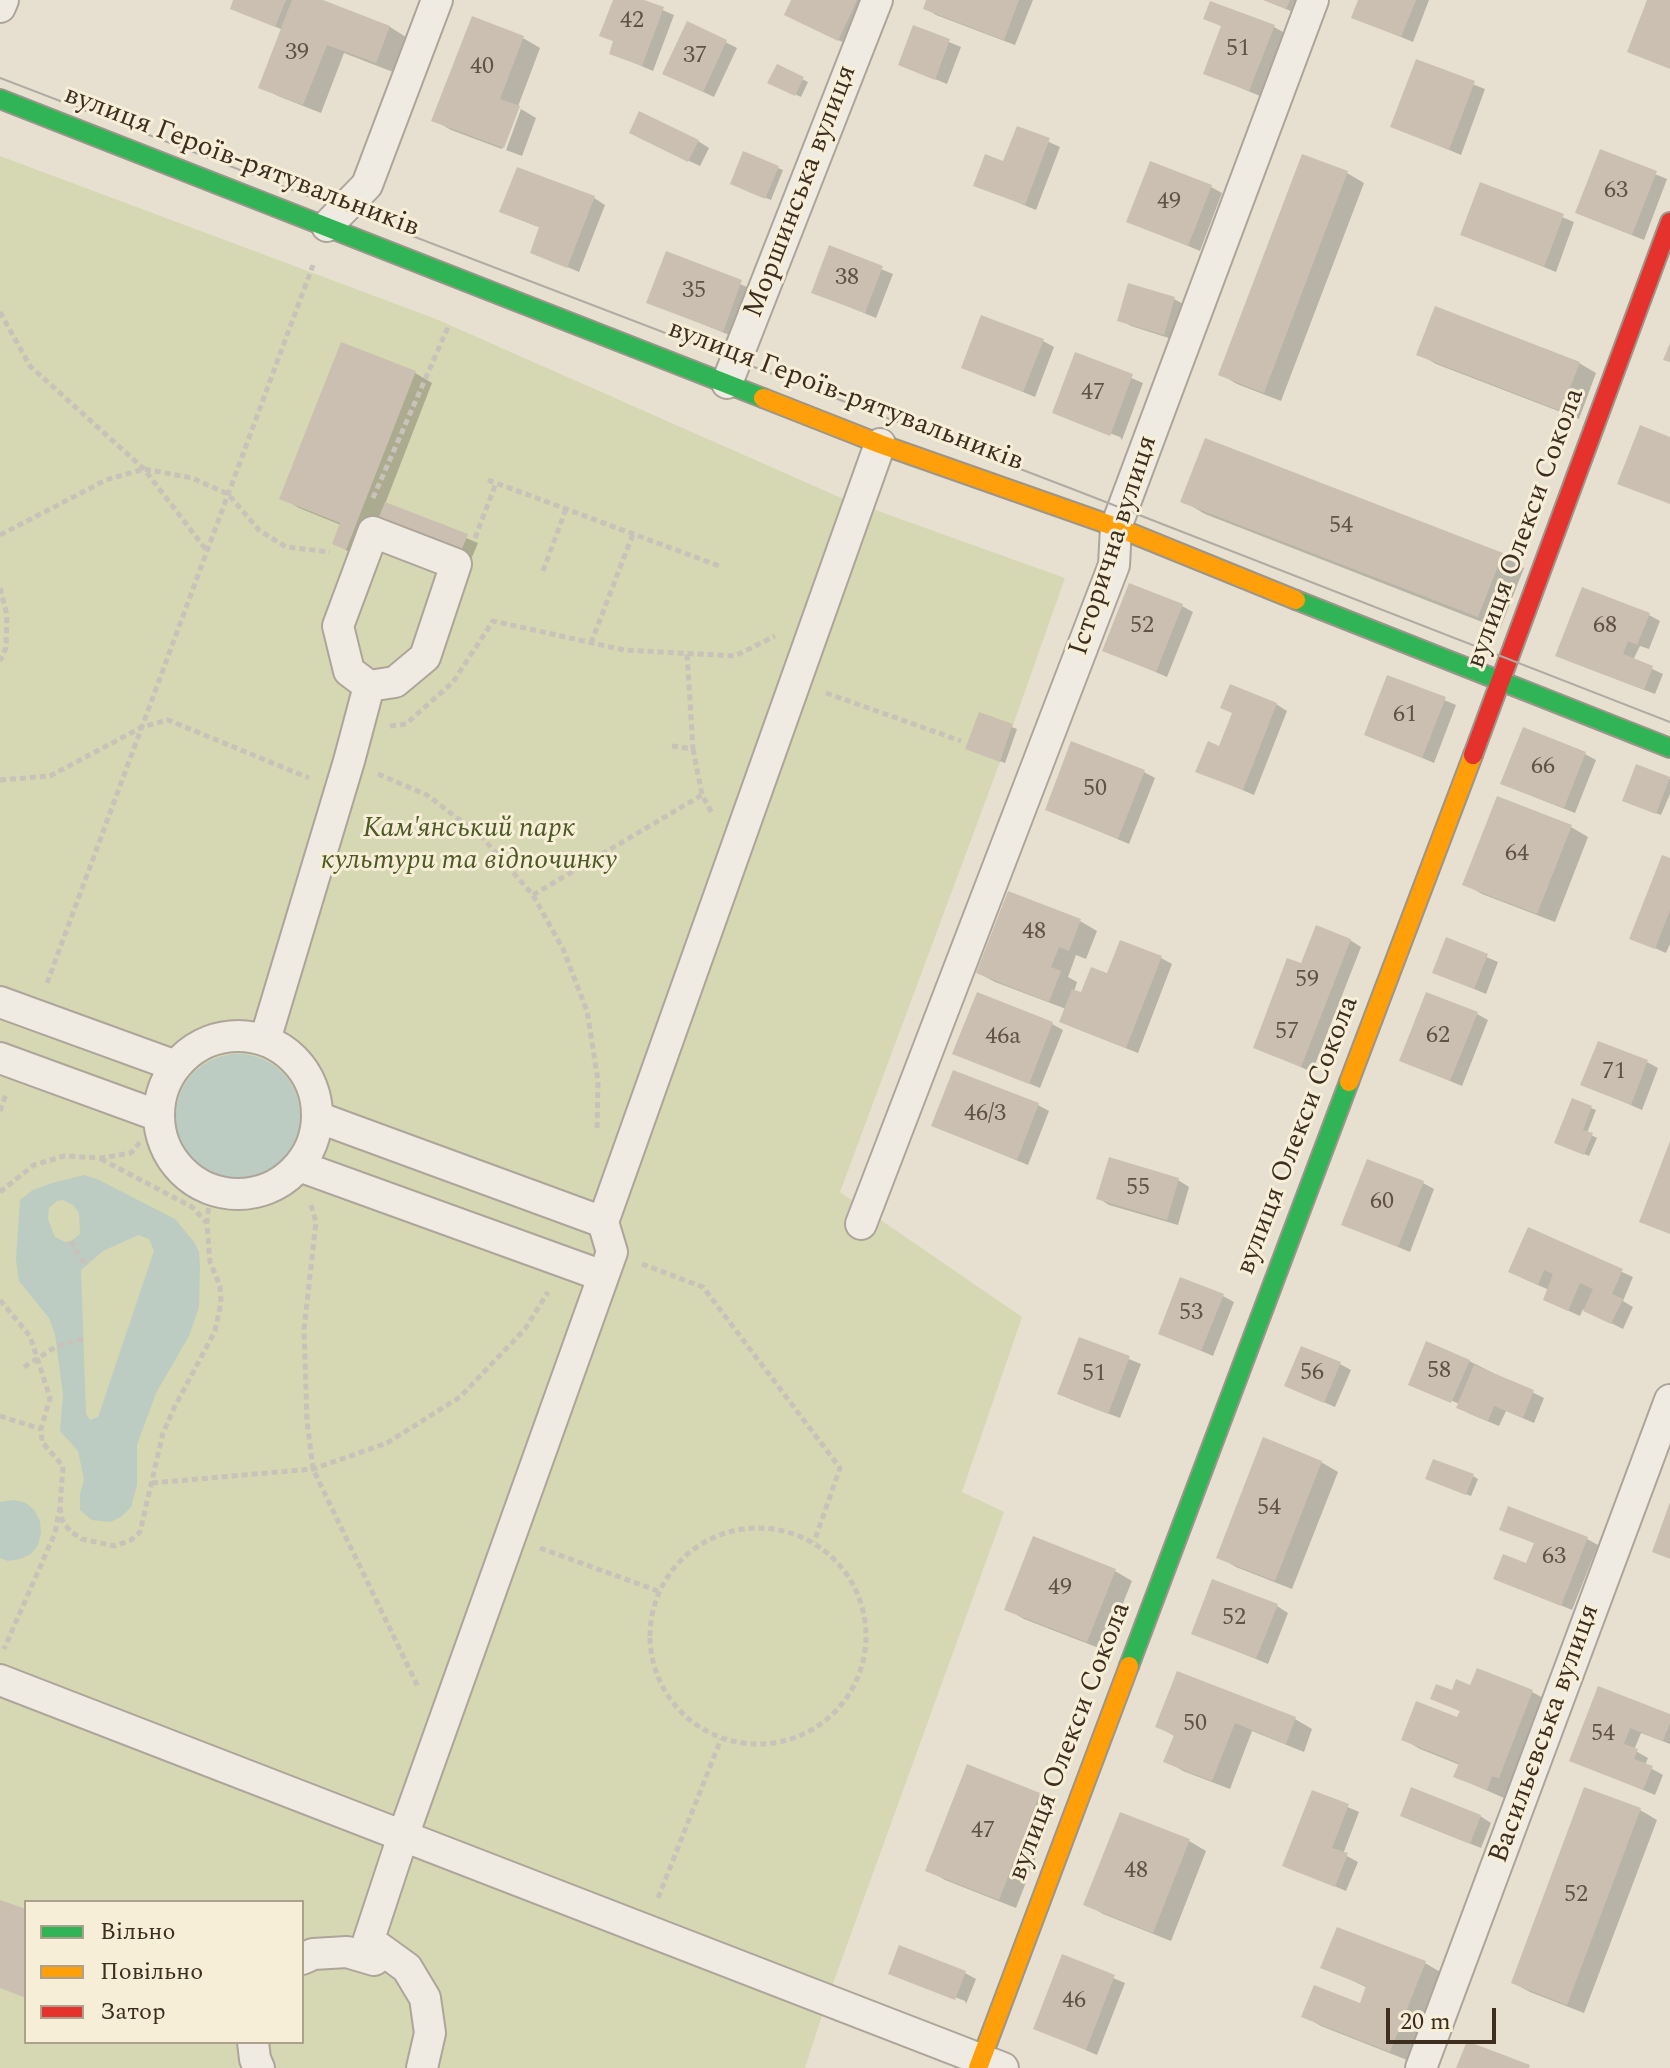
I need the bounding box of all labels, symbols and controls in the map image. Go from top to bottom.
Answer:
house number: 42 [620,8,644,36]
house number: 51 [1226,36,1250,64]
house number: 39 [285,40,309,68]
house number: 37 [683,43,707,71]
house number: 40 [470,54,494,82]
street label: Моршинська вулиця [738,61,866,323]
street label: вулиця Героїв-рятувальників [59,80,423,246]
house number: 63 [1604,178,1628,206]
house number: 49 [1157,189,1181,217]
house number: 38 [835,265,859,293]
house number: 35 [682,278,706,306]
street label: вулиця Героїв-рятувальників [663,314,1027,480]
house number: 47 [1081,380,1105,408]
street label: вулиця Олекси Сокола [1461,384,1593,674]
street label: Історична вулиця [1064,432,1166,660]
house number: 54 [1329,513,1353,541]
house number: 52 [1130,613,1154,641]
house number: 68 [1593,613,1617,641]
house number: 61 [1393,702,1417,730]
house number: 66 [1531,754,1555,782]
house number: 50 [1083,776,1107,804]
park label: Кам'янський парк культури та відпочинку [321,814,617,880]
house number: 64 [1505,841,1529,869]
house number: 48 [1022,919,1046,947]
house number: 59 [1295,967,1319,995]
street label: вулиця Олекси Сокола [1230,992,1368,1280]
house number: 57 [1275,1019,1299,1047]
house number: 62 [1426,1023,1450,1051]
house number: 46а [985,1024,1021,1052]
house number: 71 [1602,1059,1626,1087]
house number: 46/3 [964,1101,1006,1129]
house number: 55 [1126,1175,1150,1203]
house number: 60 [1370,1189,1394,1217]
house number: 53 [1179,1300,1203,1328]
house number: 58 [1427,1358,1451,1386]
house number: 56 [1300,1360,1324,1388]
house number: 51 [1082,1361,1106,1389]
house number: 54 [1257,1495,1281,1523]
house number: 63 [1542,1544,1566,1572]
house number: 49 [1048,1575,1072,1603]
street label: вулиця Олекси Сокола [1002,1598,1140,1886]
street label: Васильєвська вулиця [1484,1600,1608,1868]
house number: 52 [1222,1605,1246,1633]
house number: 50 [1183,1711,1207,1739]
house number: 54 [1591,1721,1615,1749]
house number: 47 [971,1818,995,1846]
house number: 48 [1124,1858,1148,1886]
house number: 52 [1564,1882,1588,1910]
legend [24,1900,304,2044]
text: Вільно [100,1914,175,1950]
text: Повільно [100,1954,203,1990]
house number: 46 [1062,1988,1086,2016]
scale bar [1390,1992,1500,2042]
text: Затор [100,1994,166,2030]
text: 20 m [1400,2004,1451,2040]

